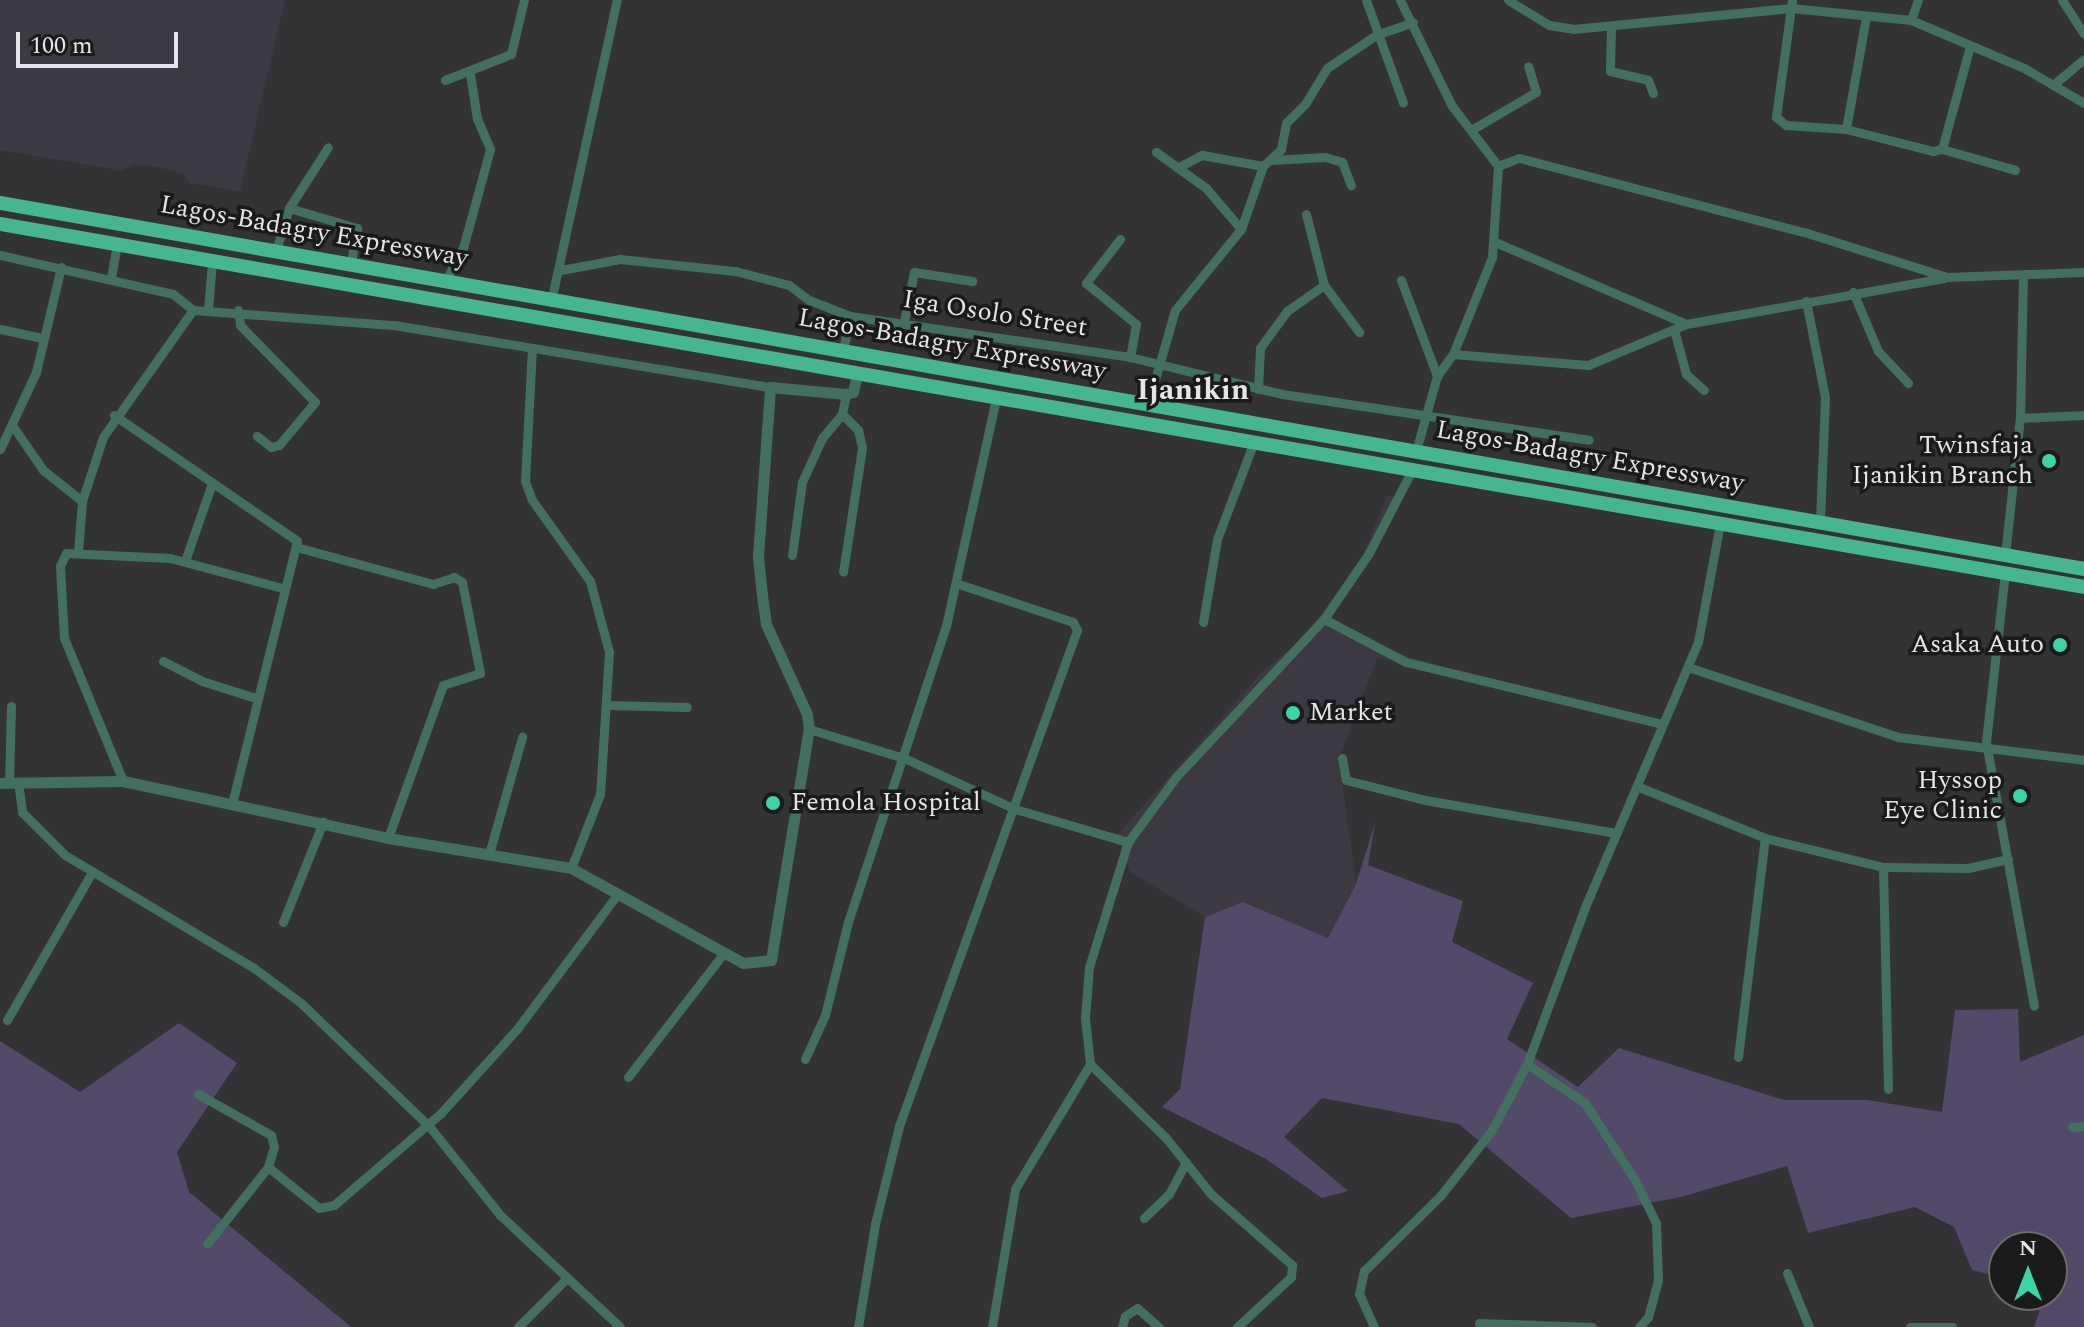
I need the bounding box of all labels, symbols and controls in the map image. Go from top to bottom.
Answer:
scale bar [20,16,182,66]
text: 100 m [30,28,93,64]
street label: Lagos-Badagry Expressway [157,190,471,274]
street label: Iga Osolo Street [901,284,1089,344]
street label: Lagos-Badagry Expressway [795,303,1109,387]
district label: Ijanikin [1137,372,1249,408]
street label: Lagos-Badagry Expressway [1433,415,1747,499]
place label: Twinsfaja Ijanikin Branch [1852,430,2033,492]
marker: Twinsfaja Ijanikin Branch [2040,452,2058,470]
place label: Asaka Auto [1911,629,2044,661]
marker: Asaka Auto [2051,636,2069,654]
place label: Market [1309,697,1393,729]
marker: Market [1284,704,1302,722]
place label: Hyssop Eye Clinic [1883,765,2002,826]
marker: Hyssop Eye Clinic [2009,785,2031,807]
place label: Femola Hospital [791,787,981,819]
marker: Femola Hospital [762,792,784,814]
north arrow [1988,1231,2068,1311]
text: N [2019,1232,2037,1265]

